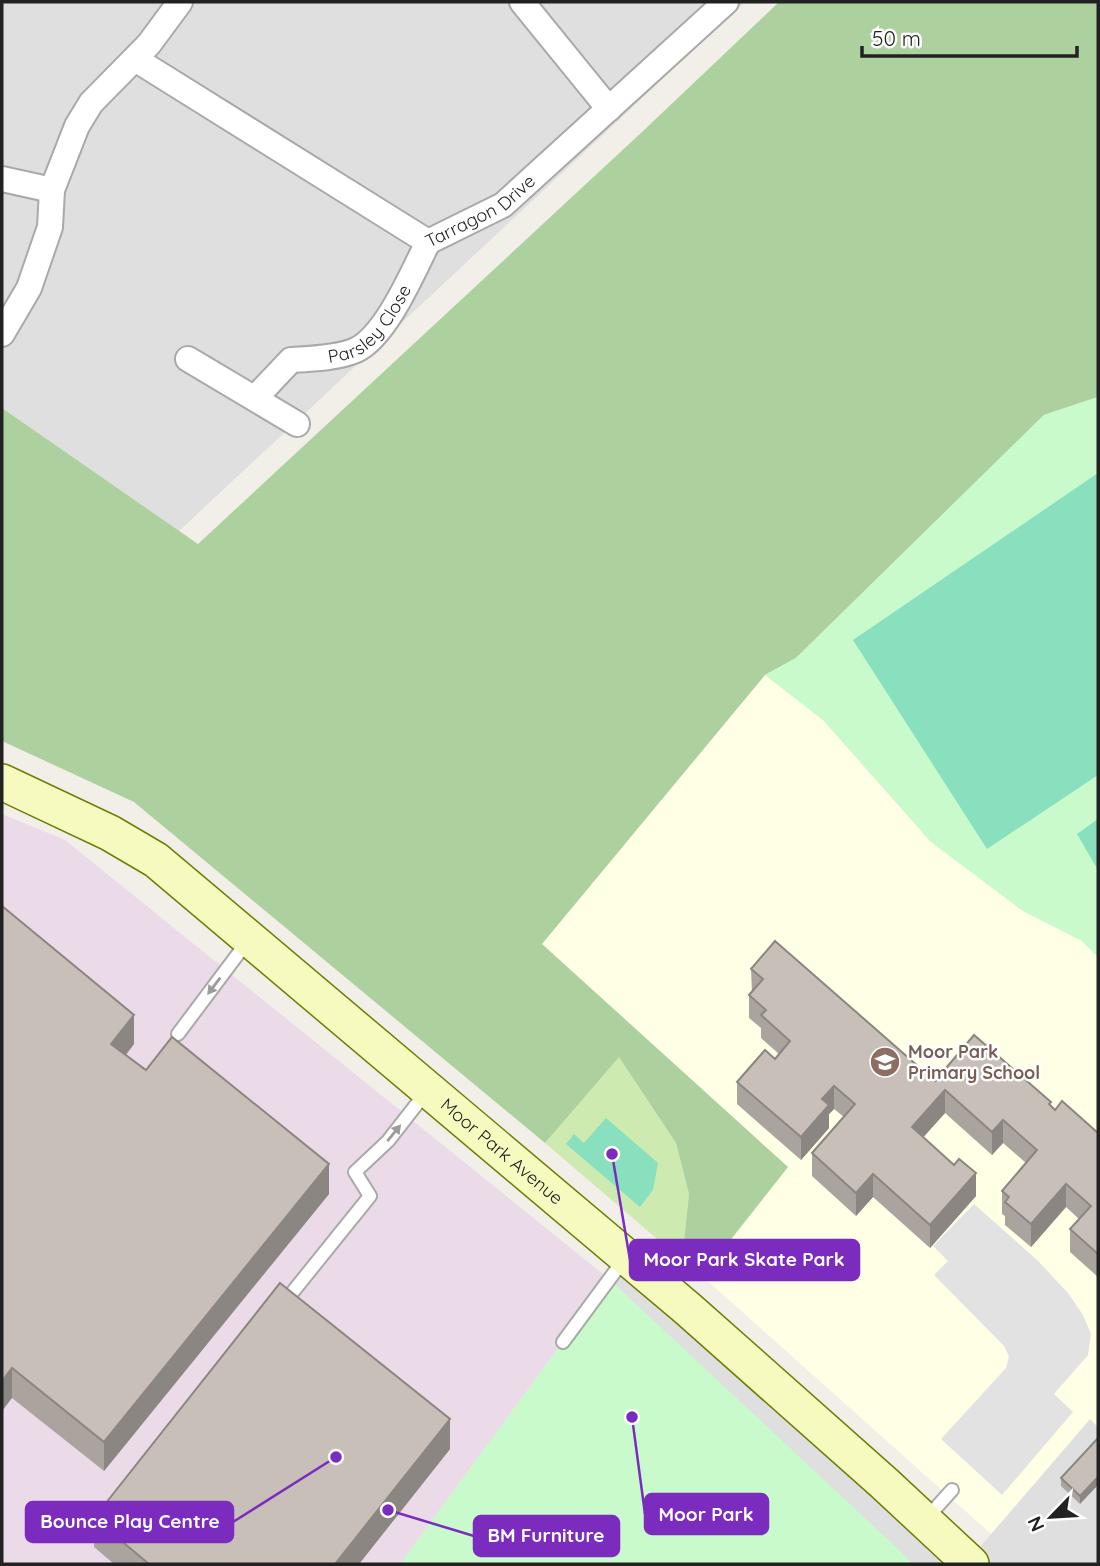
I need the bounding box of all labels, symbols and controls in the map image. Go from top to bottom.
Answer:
scale bar [862,14,1077,58]
text: 50 m [872,25,921,51]
street label: Tarragon Drive [421,169,540,253]
street label: Parsley Close [326,281,416,368]
one-way arrow [207,977,221,996]
place label: Moor Park Primary School [908,1040,1040,1084]
school or university icon: Moor Park Primary School [868,1045,902,1079]
street label: Moor Park Avenue [436,1093,568,1209]
one-way arrow [386,1125,401,1142]
callout: Moor Park Skate Park [630,1240,859,1280]
text: Moor Park Skate Park [643,1247,845,1271]
north arrow [1016,1482,1086,1552]
callout: Moor Park [645,1494,768,1534]
callout: Bounce Play Centre [26,1502,233,1542]
text: Moor Park [658,1502,754,1526]
text: Bounce Play Centre [40,1509,220,1533]
text: N [1022,1513,1049,1536]
callout: BM Furniture [474,1516,619,1556]
text: BM Furniture [488,1523,604,1547]

